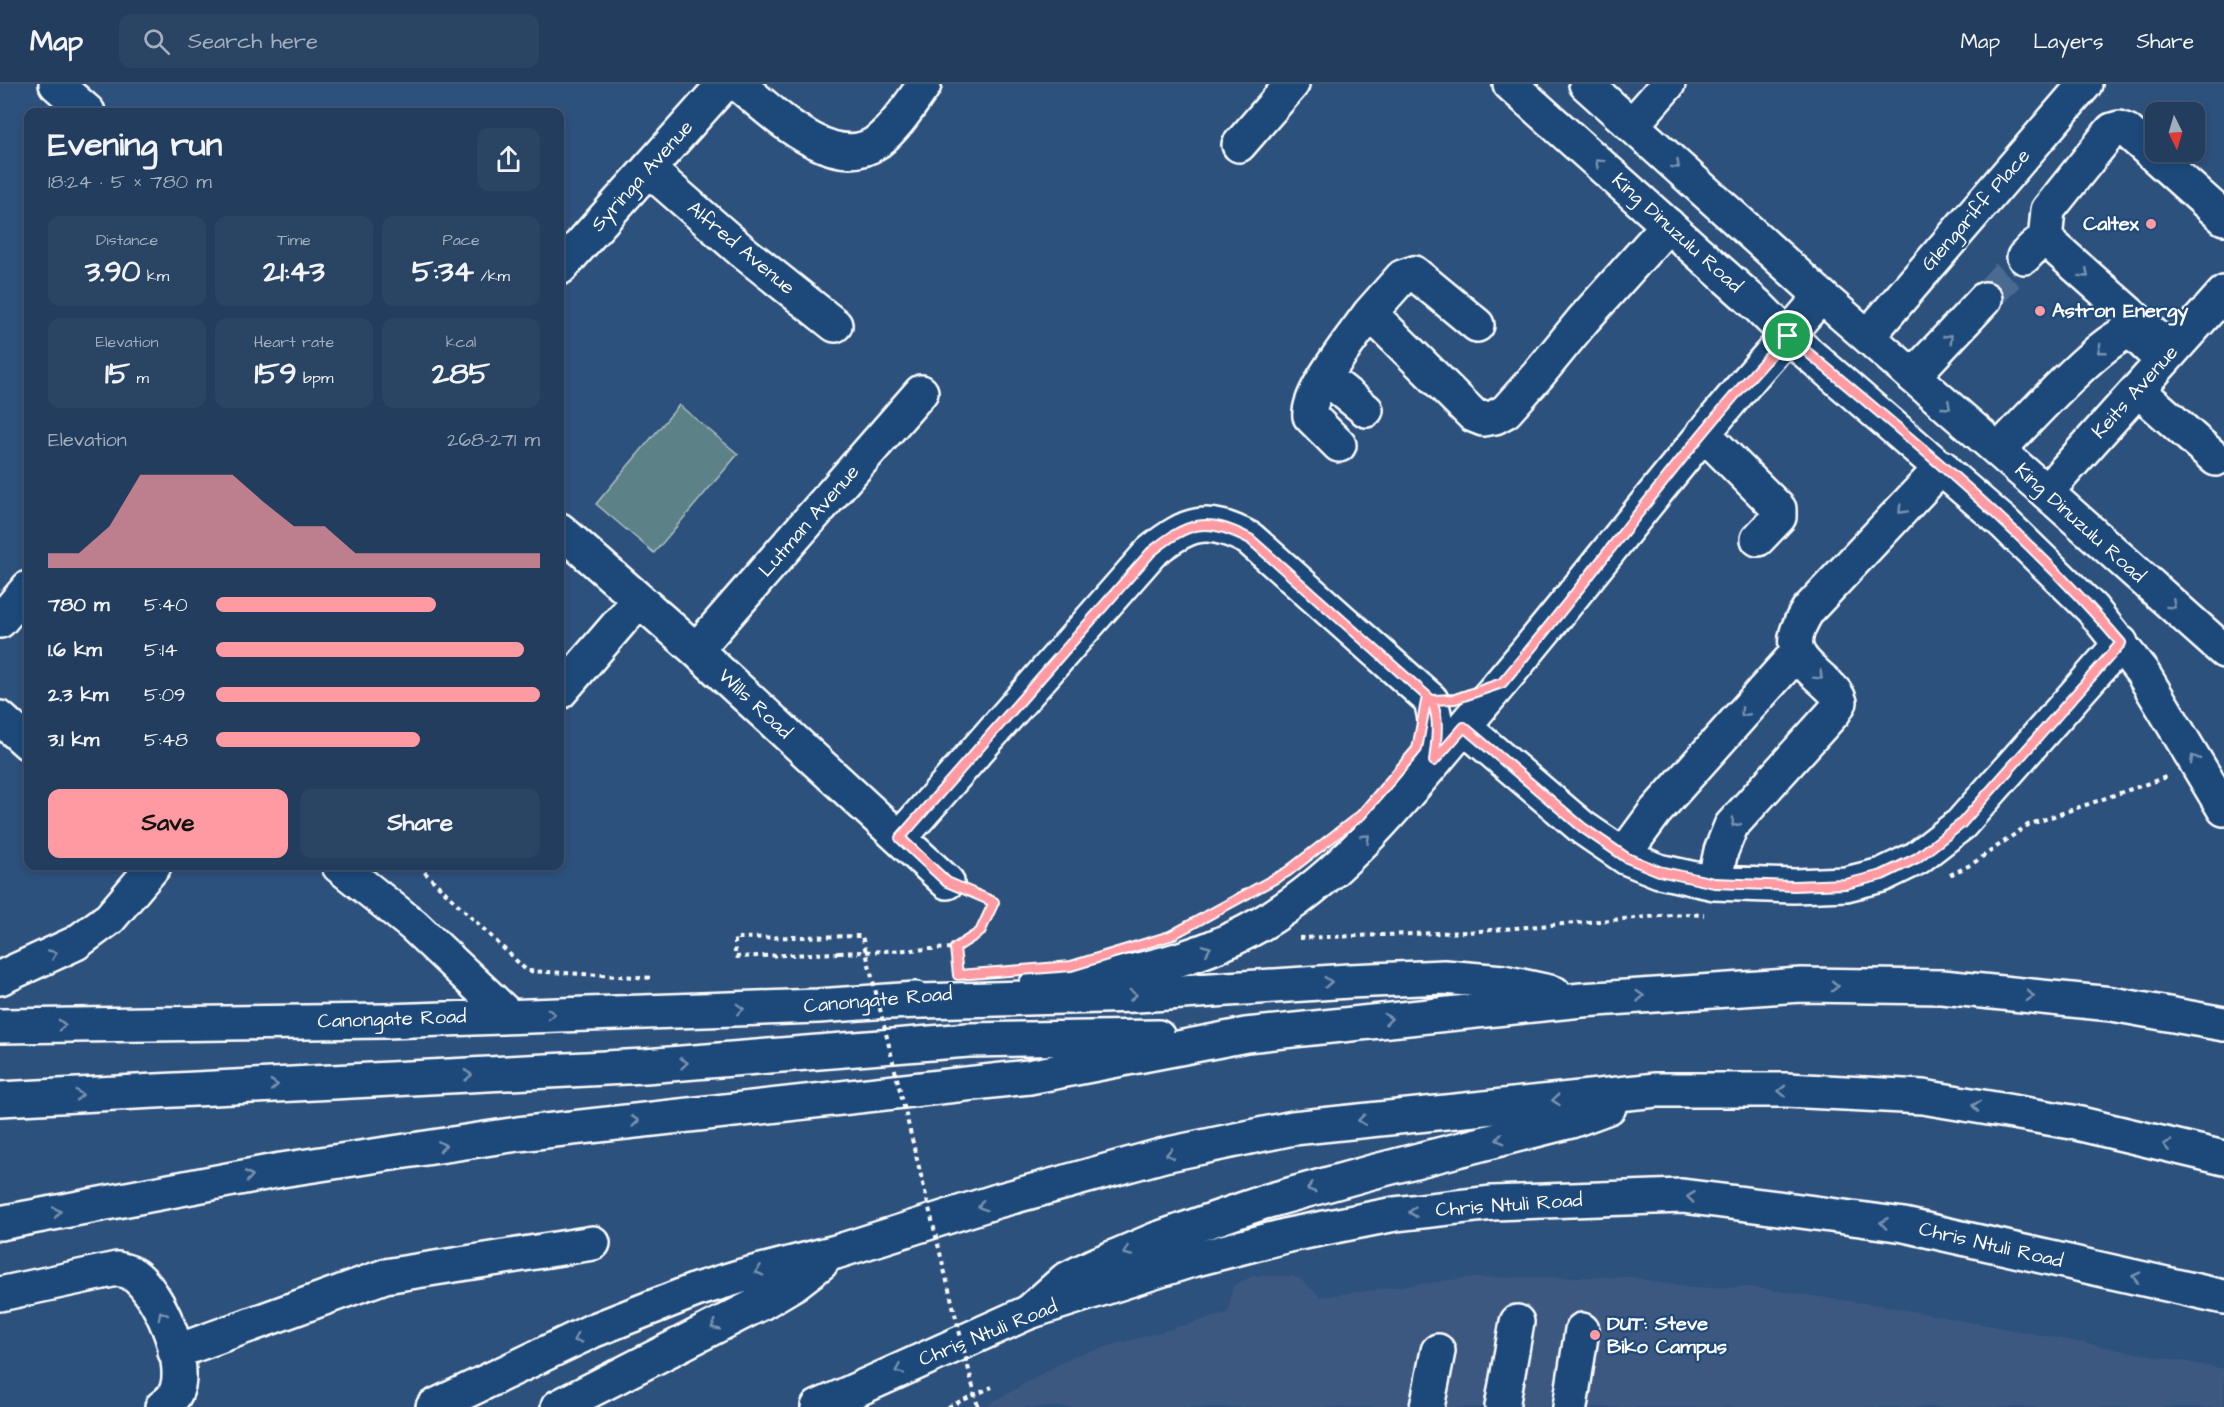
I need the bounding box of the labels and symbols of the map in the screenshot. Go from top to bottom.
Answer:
north arrow [2145,102,2205,162]
street label: Syringa Avenue [584,114,701,239]
street label: Glengariff Place [1915,143,2038,278]
one-way arrow [1670,158,1680,169]
one-way arrow [1595,159,1606,170]
street label: King Dinuzulu Road [1605,167,1748,300]
street label: Alfred Avenue [681,195,801,302]
place label: Caltex [2083,210,2140,238]
marker: Caltex [2144,217,2158,231]
one-way arrow [2078,267,2088,278]
place label: Astron Energy [2052,297,2188,326]
marker: Astron Energy [2033,304,2047,318]
pin [1762,310,1813,361]
one-way arrow [1942,334,1953,344]
street label: Keits Avenue [2085,339,2185,445]
one-way arrow [2097,342,2108,353]
one-way arrow [1941,399,1951,410]
street label: King Dinuzulu Road [2008,457,2151,590]
street label: Lutman Avenue [752,459,866,583]
one-way arrow [1898,503,1909,514]
one-way arrow [2166,598,2176,609]
street label: Wills Road [712,662,798,746]
one-way arrow [1812,669,1822,680]
one-way arrow [1740,706,1751,717]
one-way arrow [2189,755,2201,765]
one-way arrow [1731,816,1742,827]
one-way arrow [1359,834,1369,845]
one-way arrow [1201,944,1212,956]
one-way arrow [47,949,58,961]
one-way arrow [1323,976,1332,989]
one-way arrow [1831,979,1840,992]
street label: Canongate Road [803,980,953,1021]
one-way arrow [1129,989,1138,1002]
one-way arrow [2025,989,2034,1002]
one-way arrow [1636,990,1645,1003]
street label: Canongate Road [317,1002,467,1037]
one-way arrow [736,1002,745,1015]
one-way arrow [546,1008,555,1021]
one-way arrow [1383,1013,1393,1026]
one-way arrow [57,1019,66,1031]
one-way arrow [679,1056,688,1069]
one-way arrow [464,1069,473,1082]
one-way arrow [269,1079,278,1092]
one-way arrow [1777,1084,1786,1097]
one-way arrow [74,1089,83,1102]
one-way arrow [1551,1093,1560,1106]
one-way arrow [1971,1101,1981,1113]
one-way arrow [1357,1113,1367,1126]
one-way arrow [630,1115,640,1128]
one-way arrow [1495,1132,1505,1145]
one-way arrow [2162,1139,2172,1152]
one-way arrow [437,1140,446,1152]
one-way arrow [1165,1146,1175,1159]
one-way arrow [244,1170,254,1183]
one-way arrow [1307,1181,1317,1193]
street label: Chris Ntuli Road [1435,1186,1583,1224]
one-way arrow [1686,1192,1696,1204]
one-way arrow [977,1198,988,1211]
one-way arrow [52,1206,62,1219]
one-way arrow [1408,1206,1417,1218]
street label: Chris Ntuli Road [1916,1215,2066,1275]
one-way arrow [1880,1217,1889,1229]
one-way arrow [1122,1244,1133,1256]
one-way arrow [755,1264,765,1277]
one-way arrow [2132,1272,2142,1285]
street label: Chris Ntuli Road [915,1292,1061,1374]
place label: DUT: Steve Biko Campus [1607,1310,1727,1361]
one-way arrow [158,1311,169,1322]
one-way arrow [711,1319,722,1330]
marker: DUT: Steve Biko Campus [1588,1328,1602,1342]
one-way arrow [572,1331,583,1343]
one-way arrow [895,1363,906,1375]

